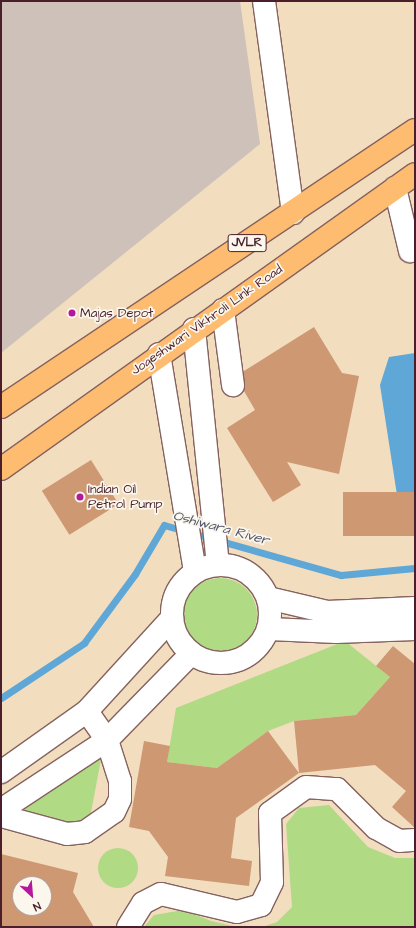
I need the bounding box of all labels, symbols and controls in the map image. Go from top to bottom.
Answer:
road number: JVLR [227,233,267,253]
street label: Jogeshwari Vikhroli Link Road [128,262,286,378]
place label: Majas Depot [80,305,153,321]
marker: Majas Depot [67,308,77,318]
place label: Indian Oil Petrol Pump [88,482,163,513]
marker: Indian Oil Petrol Pump [75,492,85,502]
water label: Oshiwara River [171,507,271,549]
north arrow [12,876,52,916]
text: N [31,898,43,915]

